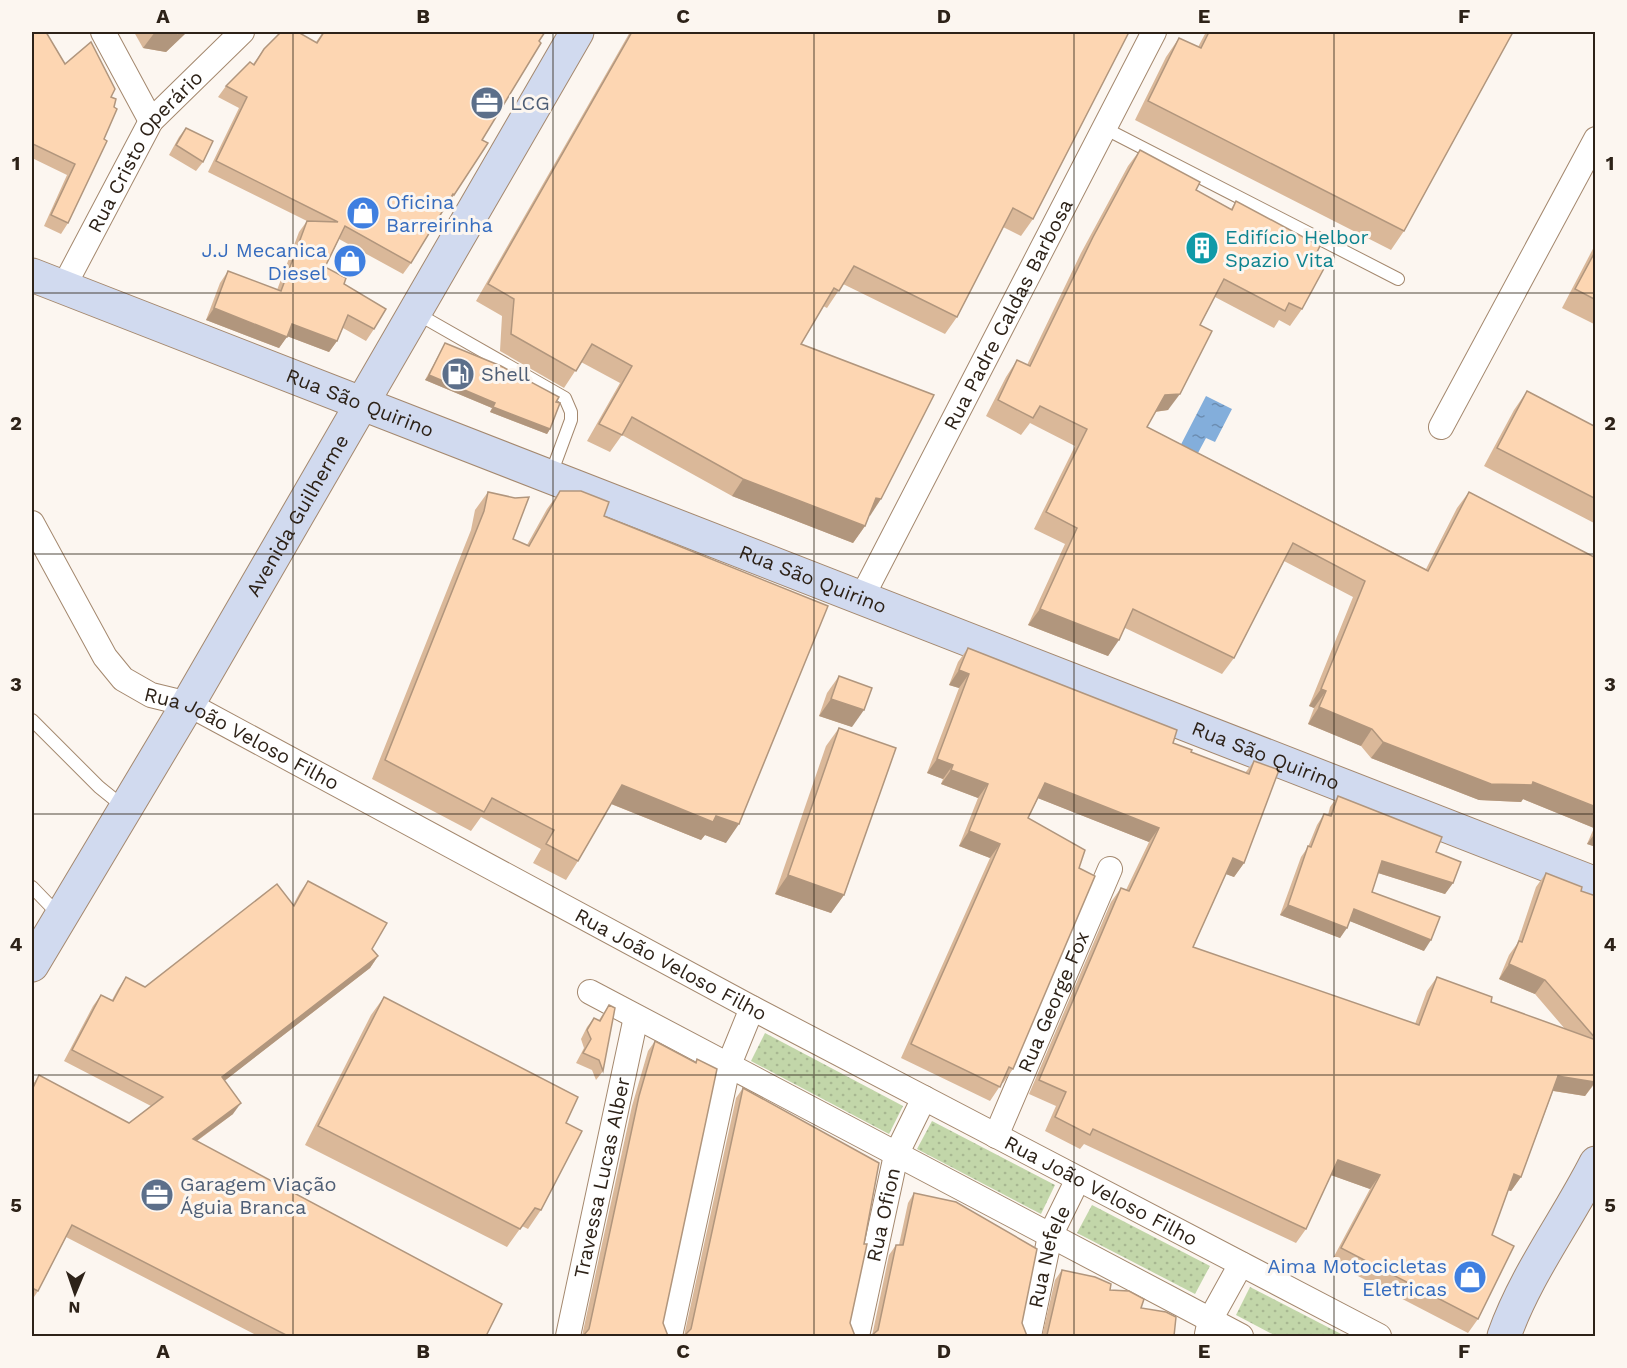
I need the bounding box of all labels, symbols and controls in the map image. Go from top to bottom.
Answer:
text: A [156,4,170,28]
text: B [416,4,430,28]
text: C [676,4,690,28]
text: D [937,4,951,28]
text: E [1198,4,1210,28]
text: F [1458,4,1470,28]
street label: Rua Cristo Operário [82,65,208,237]
office icon: LCG [469,85,505,121]
place label: LCG [510,91,550,115]
text: 1 [12,151,20,175]
text: 1 [1606,151,1614,175]
place label: Oficina Barreirinha [386,190,493,237]
shop icon: Oficina Barreirinha [345,195,381,231]
street label: Rua Padre Caldas Barbosa [938,195,1078,434]
place label: Edifício Helbor Spazio Vita [1225,225,1369,272]
building icon: Edifício Helbor Spazio Vita [1184,230,1220,266]
place label: J.J Mecanica Diesel [201,238,327,285]
shop icon: J.J Mecanica Diesel [332,243,368,279]
fuel station icon: Shell [440,356,476,392]
place label: Shell [481,362,530,386]
street label: Rua São Quirino [283,363,437,442]
text: 2 [10,411,22,435]
text: 2 [1604,411,1616,435]
street label: Avenida Guilherme [241,430,354,601]
street label: Rua São Quirino [736,540,890,619]
text: 3 [10,672,22,696]
text: 3 [1604,672,1616,696]
street label: Rua João Veloso Filho [142,682,343,795]
street label: Rua São Quirino [1189,716,1343,795]
street label: Rua João Veloso Filho [571,903,771,1026]
street label: Rua George Fox [1013,927,1094,1076]
text: 4 [10,932,23,956]
text: 4 [1604,932,1617,956]
street label: Travessa Lucas Alber [569,1075,635,1280]
street label: Rua João Veloso Filho [1000,1130,1202,1251]
street label: Rua Ofion [861,1165,905,1264]
place label: Garagem Viação Águia Branca [180,1172,337,1219]
office icon: Garagem Viação Águia Branca [139,1177,175,1213]
text: 5 [10,1193,22,1217]
text: 5 [1604,1193,1616,1217]
street label: Rua Nefele [1023,1201,1075,1310]
place label: Aima Motocicletas Eletricas [1267,1254,1447,1301]
shop icon: Aima Motocicletas Eletricas [1452,1259,1488,1295]
north arrow [45,1263,105,1323]
text: N [68,1298,81,1317]
text: A [156,1339,170,1363]
text: B [416,1339,430,1363]
text: C [676,1339,690,1363]
text: D [937,1339,951,1363]
text: E [1198,1339,1210,1363]
text: F [1458,1339,1470,1363]

